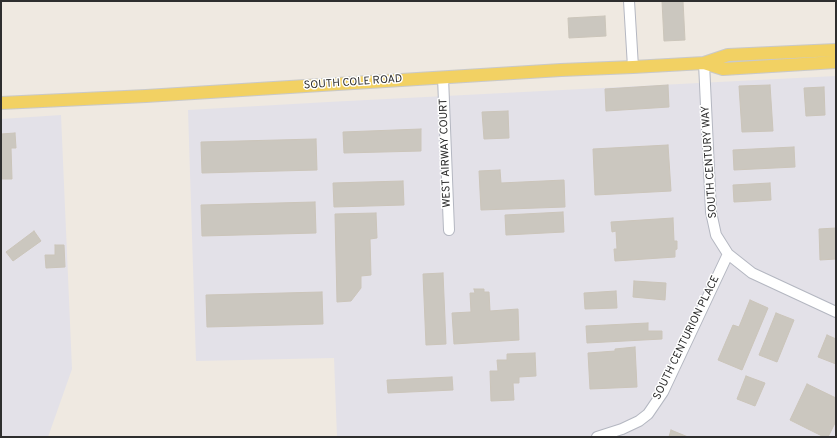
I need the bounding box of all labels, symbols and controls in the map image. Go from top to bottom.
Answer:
street label: SOUTH COLE ROAD [303,73,403,93]
street label: WEST AIRWAY COURT [437,98,455,208]
street label: SOUTH CENTURY WAY [699,105,721,219]
street label: SOUTH CENTURION PLACE [651,274,723,402]

